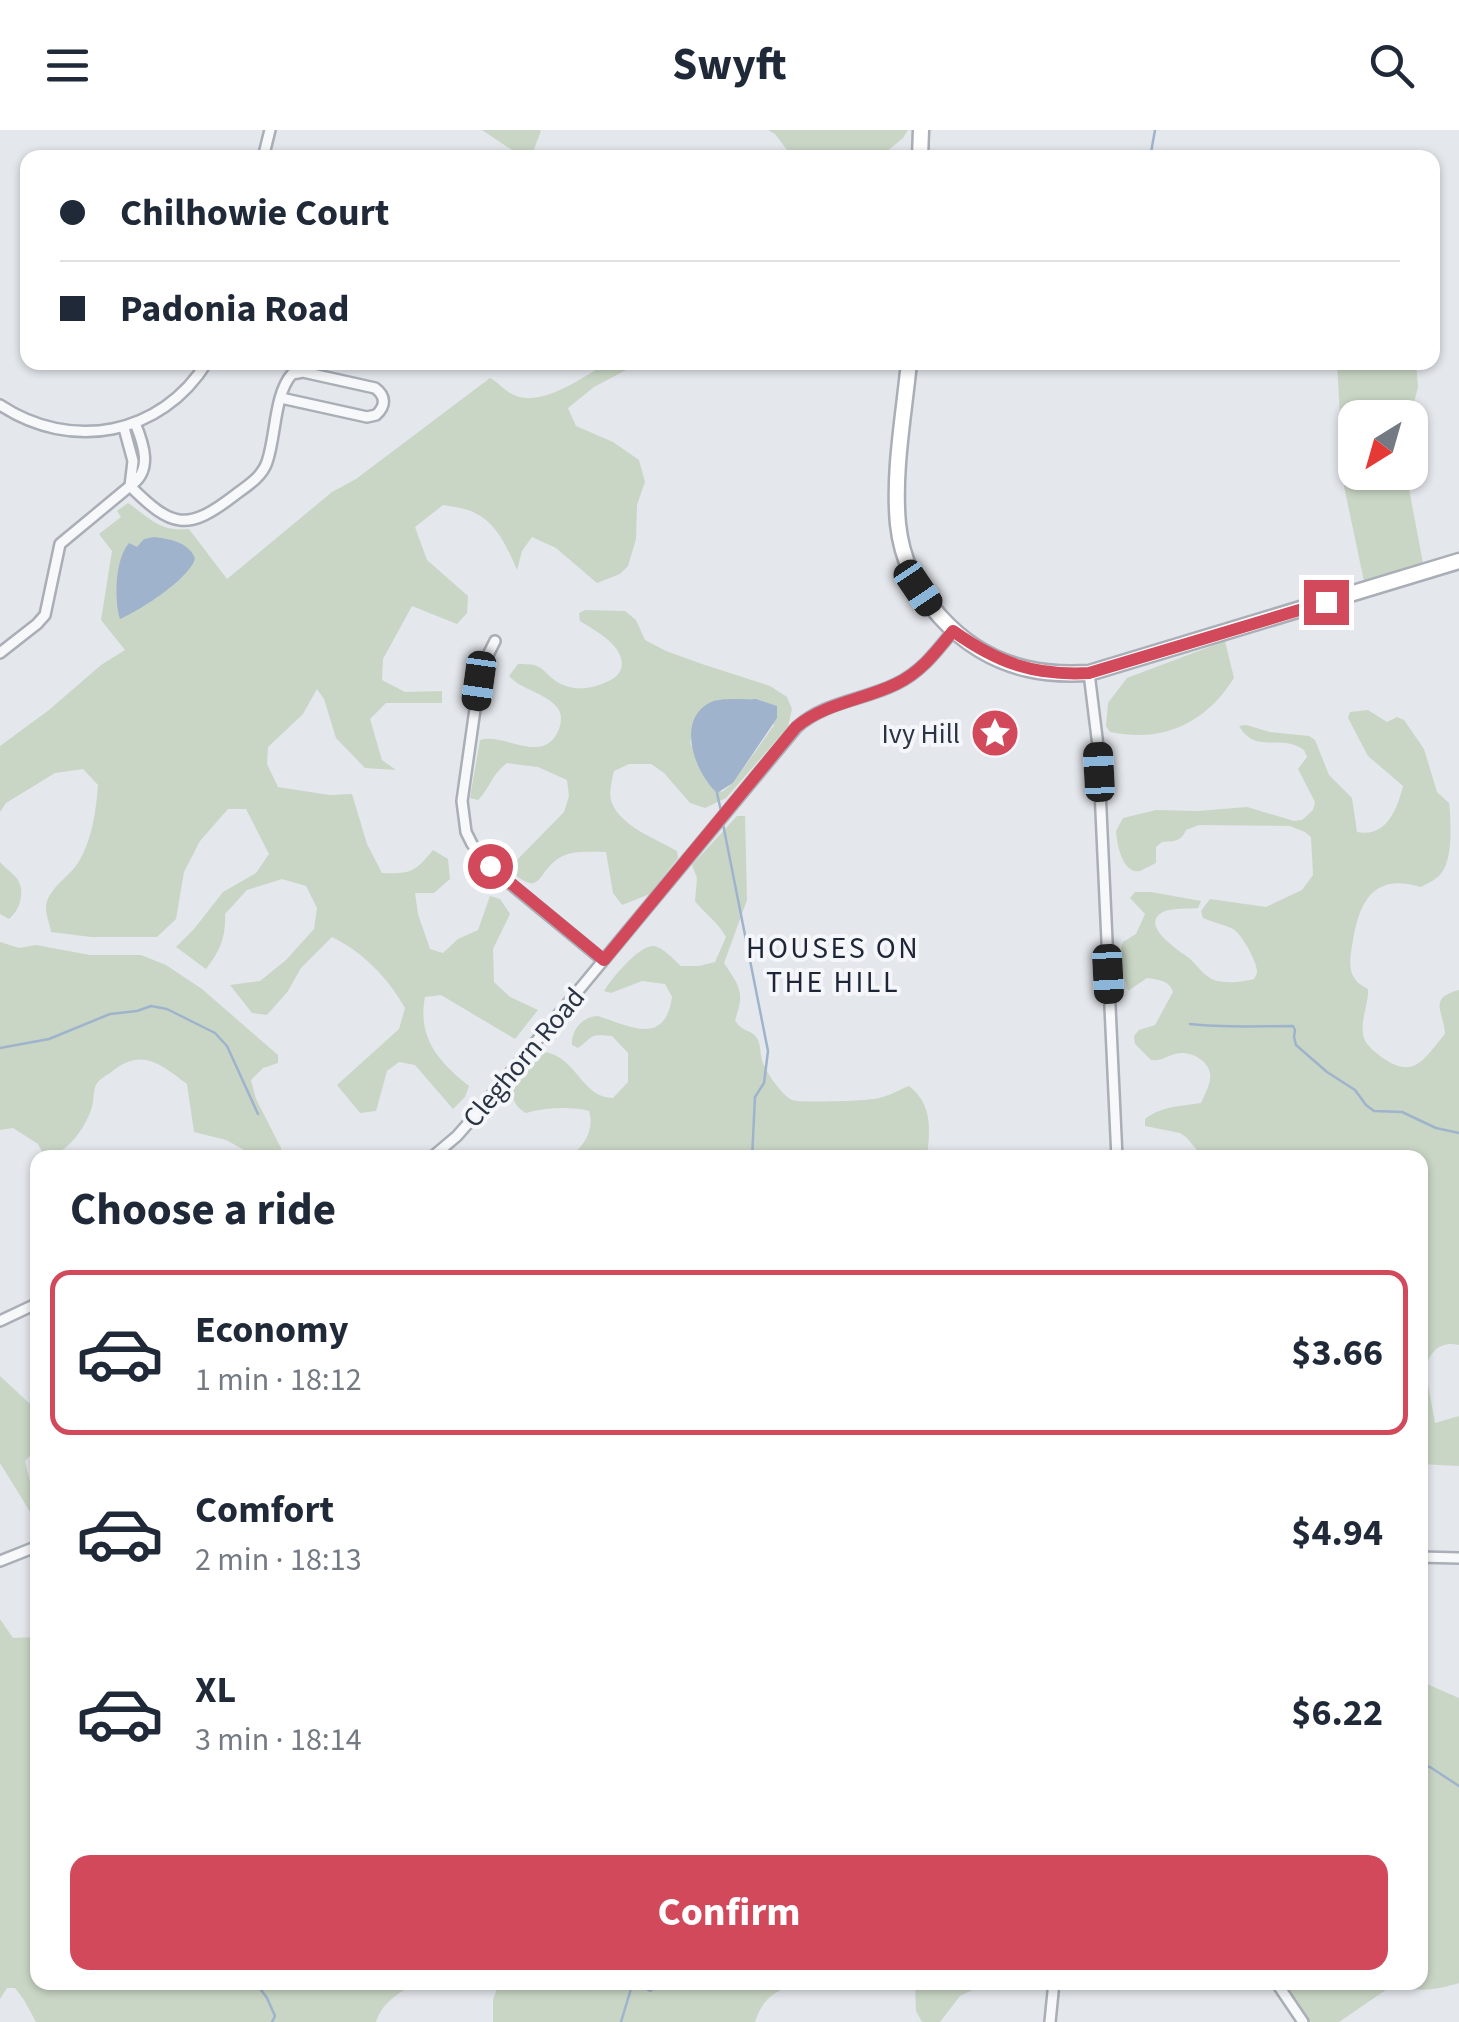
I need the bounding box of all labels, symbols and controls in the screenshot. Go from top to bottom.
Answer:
text: Swyft [672,33,787,97]
icon: menu [40,38,95,93]
icon: search [1364,38,1419,93]
text: Chilhowie Court [120,186,389,240]
text: Padonia Road [120,282,350,336]
north arrow [1338,400,1428,490]
map controls [1338,400,1428,490]
car [889,555,947,621]
route end [1304,580,1349,625]
car [460,649,498,713]
place icon: Ivy Hill [969,707,1021,759]
place label: Ivy Hill [881,714,960,754]
car [1082,741,1116,803]
route start [468,844,513,889]
district label: HOUSES ON THE HILL [746,927,920,1004]
car [1091,943,1125,1005]
street label: Cleghorn Road [453,979,594,1136]
text: Choose a ride [70,1178,336,1242]
text: Economy [195,1303,348,1357]
icon: car [75,1308,165,1398]
text: $3.66 [1291,1326,1383,1380]
text: 1 min · 18:12 [195,1357,362,1403]
text: Comfort [195,1483,334,1537]
icon: car [75,1488,165,1578]
text: $4.94 [1291,1506,1383,1560]
text: 2 min · 18:13 [195,1537,362,1583]
text: XL [195,1663,236,1717]
icon: car [75,1668,165,1758]
text: $6.22 [1291,1686,1383,1740]
text: 3 min · 18:14 [195,1717,362,1763]
button: Confirm [70,1855,1388,1970]

